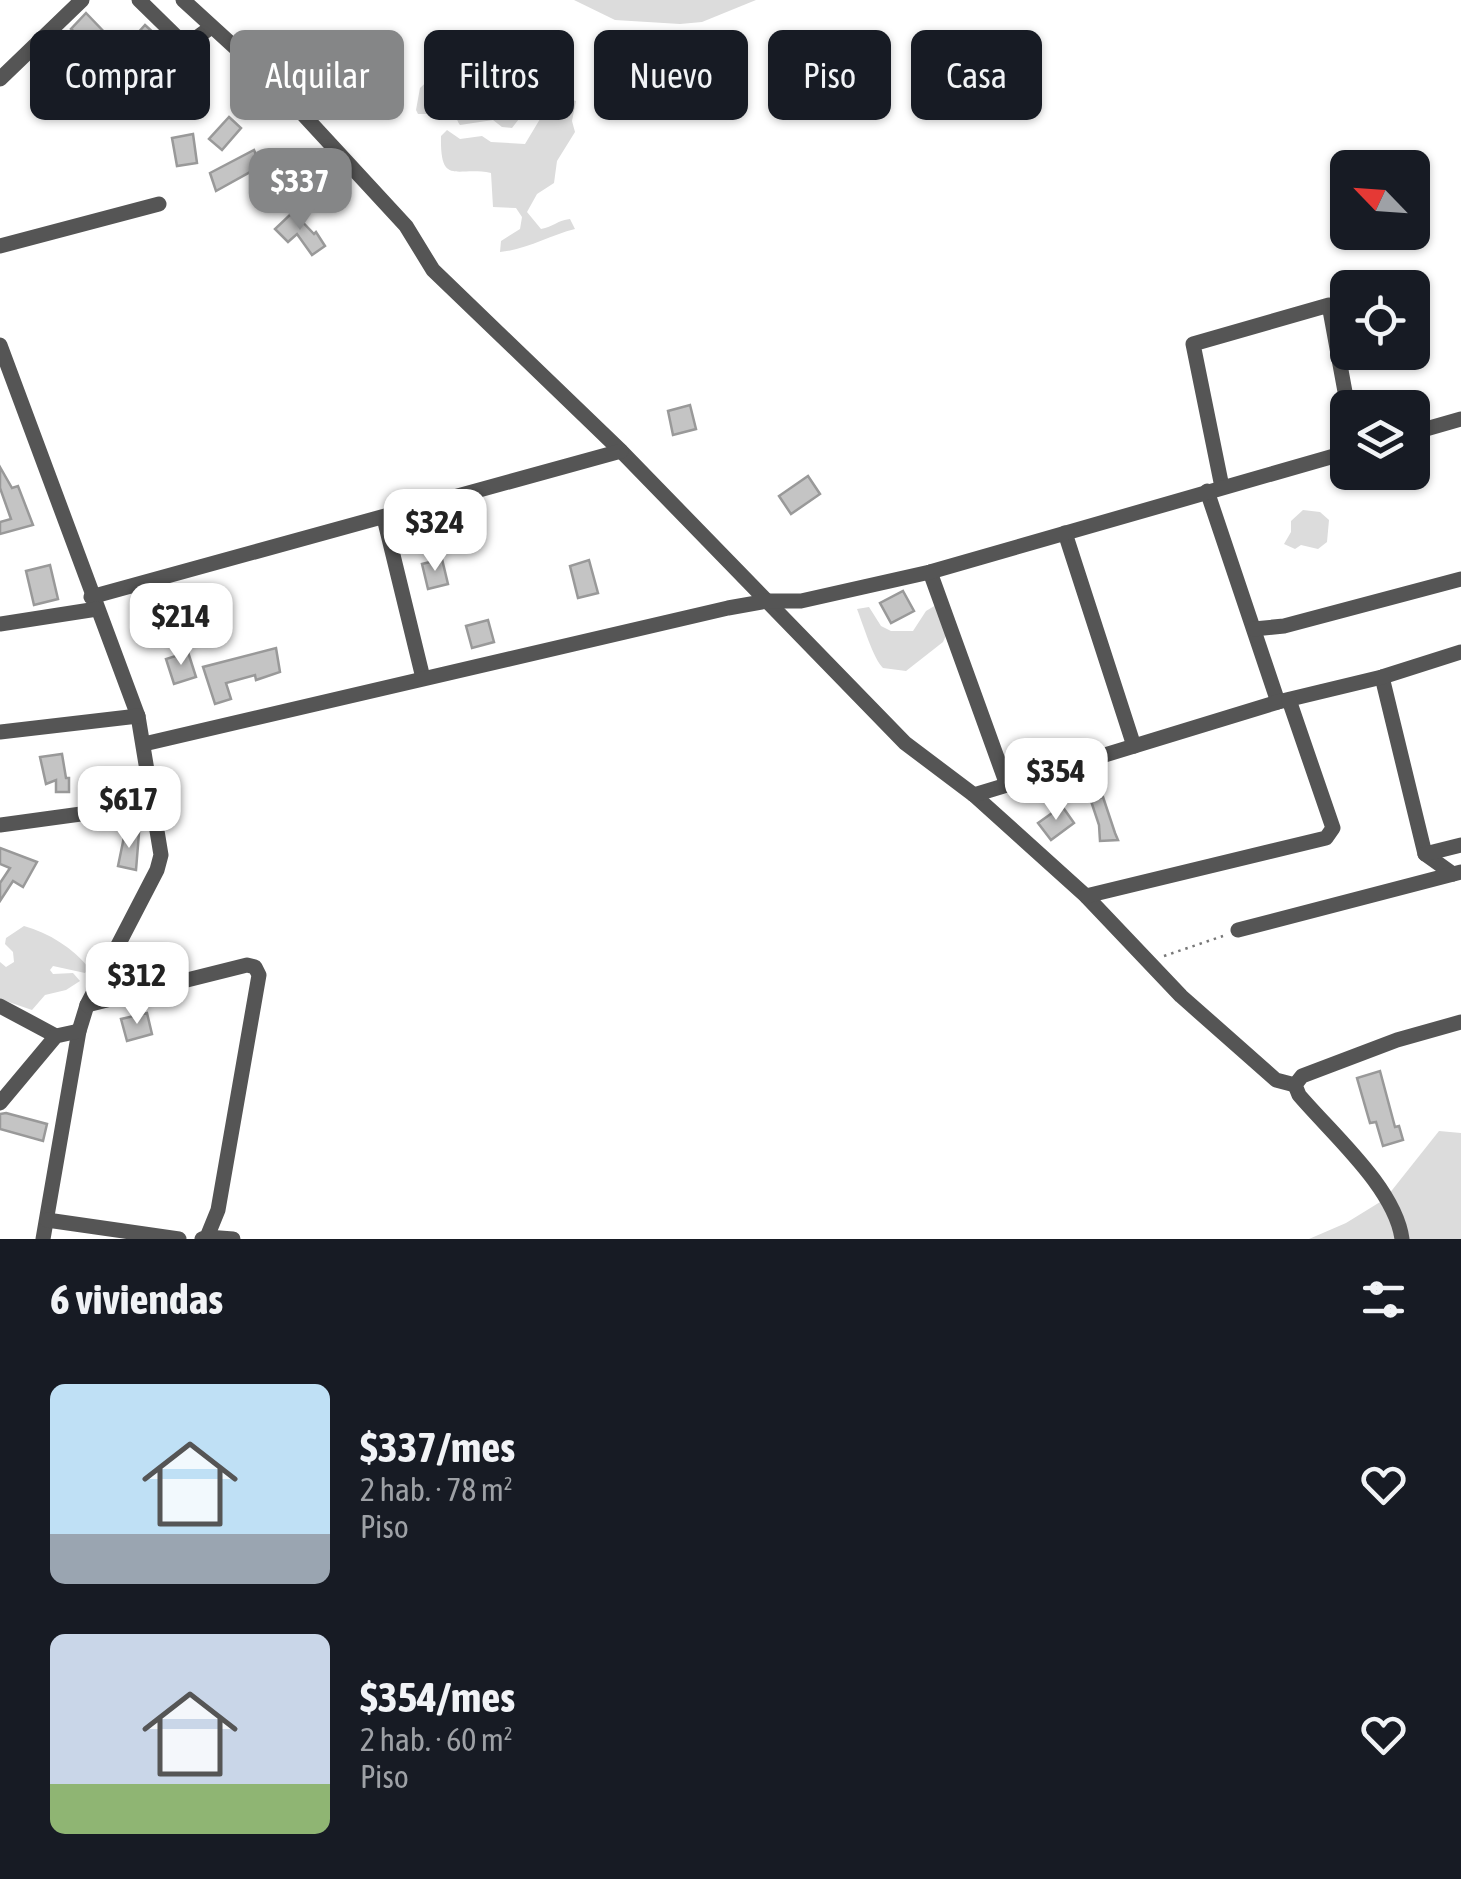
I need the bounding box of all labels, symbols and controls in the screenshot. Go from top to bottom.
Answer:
chip: Comprar [30,30,210,120]
chip: Alquilar [230,30,404,120]
chip: Filtros [424,30,574,120]
chip: Nuevo [594,30,748,120]
chip: Piso [768,30,891,120]
chip: Casa [911,30,1042,120]
pin: $337 [241,148,359,233]
north arrow [1330,150,1430,250]
map controls [1330,150,1430,490]
text: $337 [271,162,329,199]
button: locate [1330,270,1430,370]
button: layers [1330,390,1430,490]
pin: $324 [376,489,494,574]
text: $324 [406,503,464,540]
pin: $214 [122,583,240,668]
text: $214 [152,597,210,634]
pin: $354 [997,738,1115,823]
text: $354 [1027,752,1085,789]
pin: $617 [70,766,188,851]
text: $617 [100,780,158,817]
pin: $312 [78,942,196,1027]
text: $312 [108,956,166,993]
icon: filters [1356,1272,1411,1327]
text: 6 viviendas [50,1275,223,1323]
text: $337/mes [360,1423,515,1471]
icon: home [130,1424,250,1544]
icon: heart [1356,1457,1411,1512]
text: 2 hab. · 78 m² [360,1471,513,1508]
text: Piso [360,1508,409,1545]
text: $354/mes [360,1673,515,1721]
icon: home [130,1674,250,1794]
icon: heart [1356,1707,1411,1762]
text: 2 hab. · 60 m² [360,1721,513,1758]
text: Piso [360,1758,409,1795]

